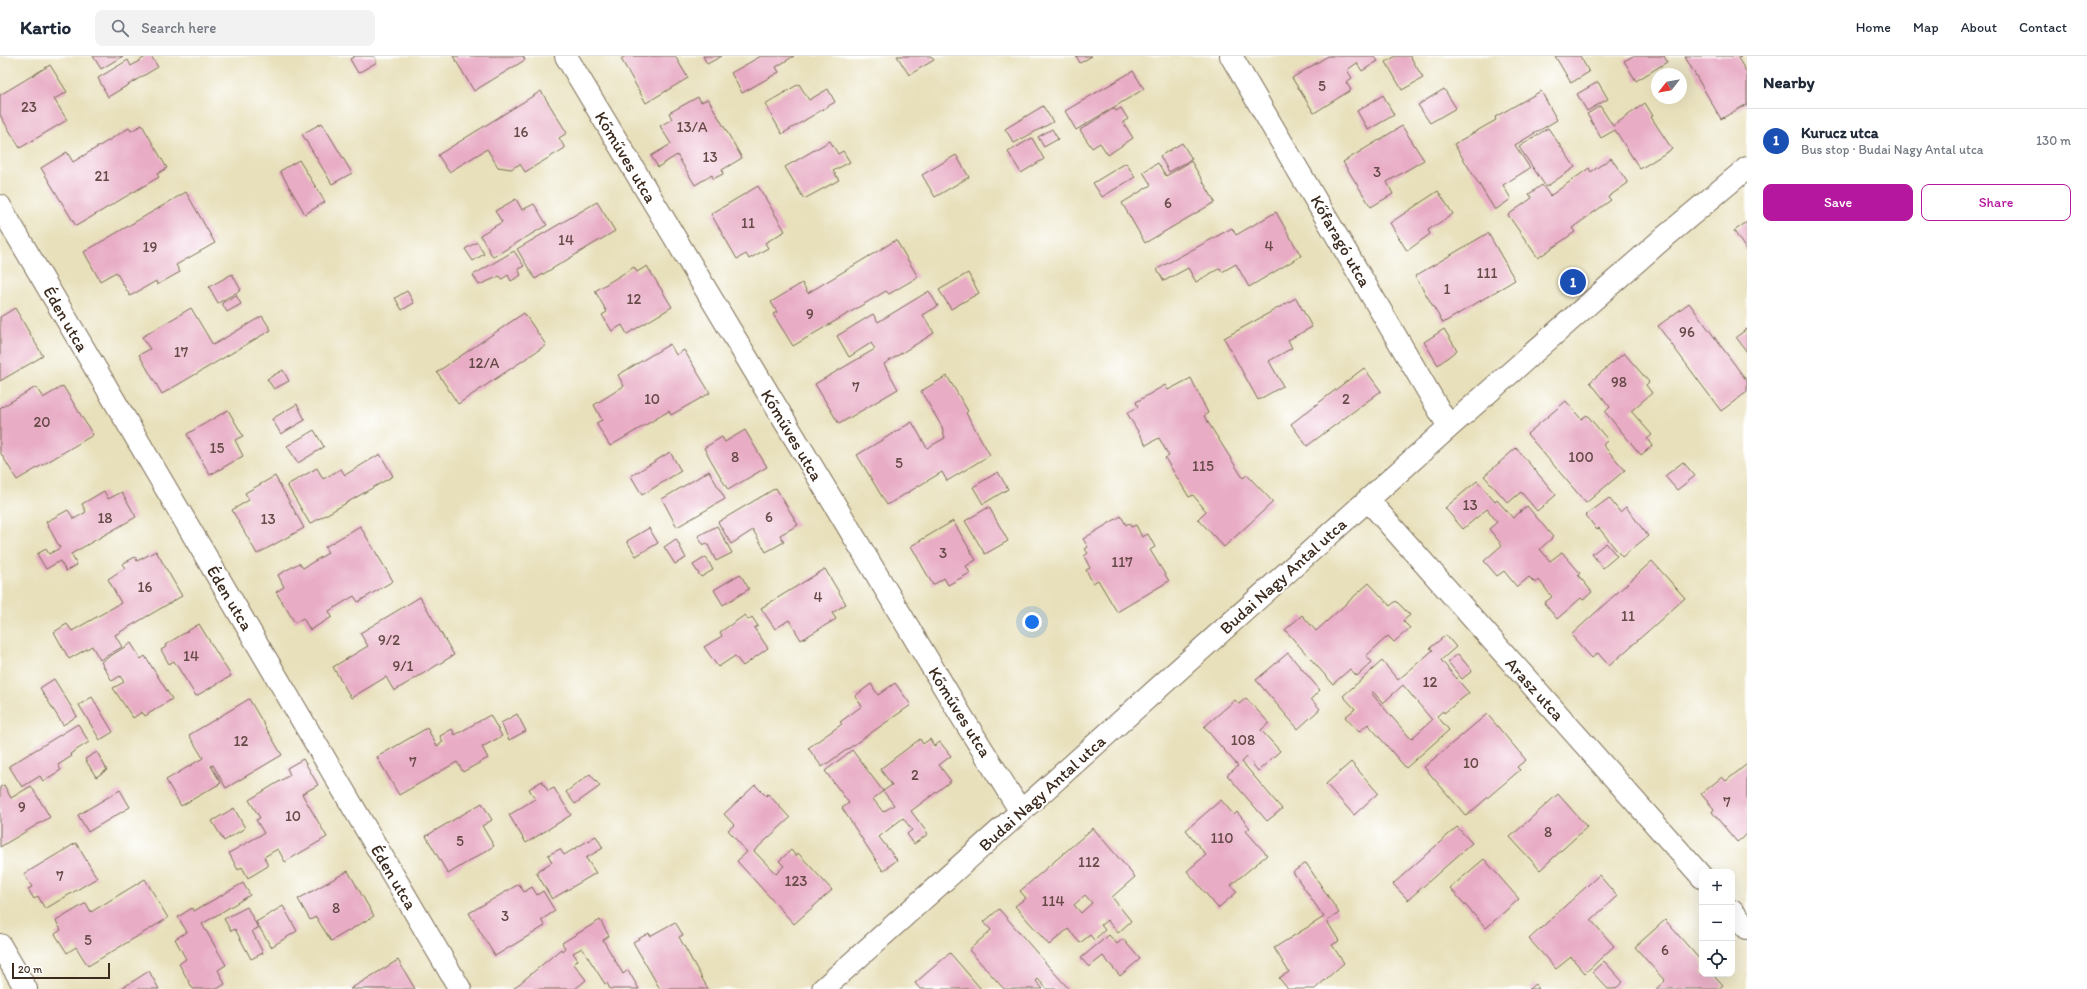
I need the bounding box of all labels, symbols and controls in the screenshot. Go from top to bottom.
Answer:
search box [95,10,375,46]
text: Kartio [20,16,71,39]
icon: search [109,17,131,39]
text: Search here [141,19,216,37]
text: Home [1856,19,1891,36]
text: Map [1913,19,1939,36]
text: About [1961,19,1997,36]
text: Contact [2019,19,2067,36]
north arrow [1651,68,1687,104]
text: Nearby [1763,72,1815,92]
house number: 5 [1318,77,1326,95]
house number: 23 [21,98,37,116]
street label: Kőműves utca [591,108,661,206]
house number: 13/A [676,118,708,136]
house number: 16 [514,123,529,141]
text: Kurucz utca [1801,124,1879,142]
text: 1 [1773,133,1779,148]
text: 130 m [2036,133,2071,148]
text: Bus stop · Budai Nagy Antal utca [1801,142,1984,157]
house number: 13 [702,148,718,166]
house number: 3 [1373,163,1381,181]
house number: 21 [95,167,109,185]
button: Save [1763,184,1913,221]
button: Share [1921,184,2071,221]
street label: Kőfaragó utca [1307,191,1375,291]
house number: 6 [1164,194,1172,212]
house number: 11 [741,214,755,232]
house number: 14 [558,231,574,249]
house number: 4 [1264,237,1274,255]
house number: 19 [143,238,158,256]
house number: 111 [1477,264,1497,282]
pin: 1 [1560,267,1586,297]
house number: 1 [1444,280,1451,298]
street label: Éden utca [39,283,93,355]
house number: 12 [627,290,642,308]
house number: 9 [806,305,814,323]
house number: 96 [1679,323,1695,341]
house number: 17 [174,343,189,361]
house number: 12/A [469,354,500,372]
house number: 98 [1611,373,1627,391]
house number: 7 [852,378,860,396]
street label: Kőműves utca [757,386,827,484]
house number: 10 [644,390,660,408]
house number: 2 [1342,390,1350,408]
house number: 20 [33,413,51,431]
house number: 15 [210,439,225,457]
house number: 8 [731,448,739,466]
house number: 100 [1568,448,1594,466]
house number: 5 [895,454,903,472]
house number: 115 [1192,457,1214,475]
house number: 13 [1462,496,1478,514]
house number: 6 [765,508,773,526]
house number: 18 [97,509,113,527]
house number: 13 [260,510,276,528]
street label: Budai Nagy Antal utca [1215,514,1351,638]
house number: 3 [939,544,947,562]
house number: 117 [1111,553,1133,571]
street label: Éden utca [203,562,257,634]
house number: 16 [138,578,153,596]
house number: 4 [813,588,823,606]
house number: 11 [1621,607,1635,625]
your location [1022,612,1042,632]
house number: 9/2 [378,631,400,649]
house number: 14 [183,647,199,665]
street label: Arasz utca [1501,653,1569,725]
house number: 9/1 [392,657,414,675]
street label: Kőműves utca [924,663,996,761]
house number: 12 [1423,673,1438,691]
street label: Budai Nagy Antal utca [974,731,1110,855]
house number: 108 [1231,731,1255,749]
house number: 12 [234,732,249,750]
house number: 7 [409,753,417,771]
house number: 10 [1463,754,1479,772]
house number: 2 [911,766,919,784]
house number: 7 [1723,793,1731,811]
house number: 9 [18,798,26,816]
house number: 10 [285,807,301,825]
house number: 8 [1544,823,1552,841]
house number: 110 [1210,829,1234,847]
house number: 5 [456,832,464,850]
street label: Éden utca [367,841,421,913]
house number: 112 [1078,853,1100,871]
house number: 7 [56,867,64,885]
map controls [1699,869,1735,977]
button: + [1699,869,1735,905]
house number: 123 [784,872,808,890]
house number: 114 [1042,892,1064,910]
house number: 8 [332,899,340,917]
button: − [1699,905,1735,941]
house number: 3 [501,907,509,925]
house number: 5 [84,931,92,949]
house number: 6 [1661,941,1669,959]
button: locate [1699,941,1735,977]
scale bar [12,961,110,980]
text: 20 m [18,963,42,976]

